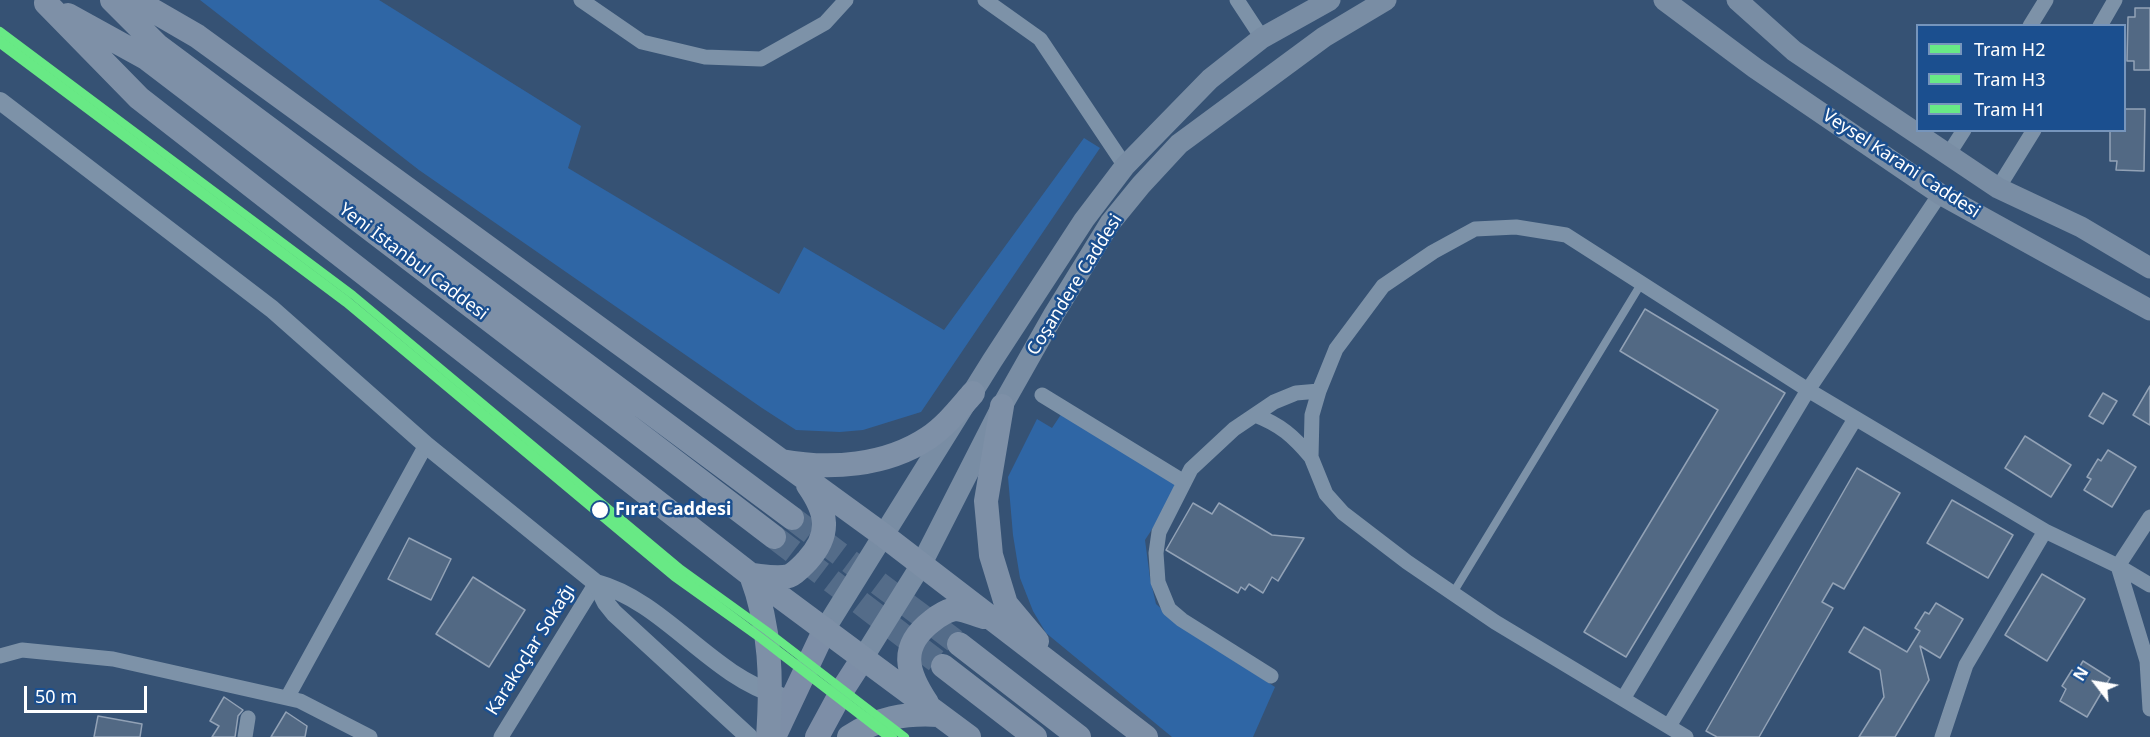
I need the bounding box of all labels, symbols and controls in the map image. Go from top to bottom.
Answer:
legend [1916,24,2126,132]
text: Tram H2 [1974,37,2045,61]
text: Tram H3 [1974,67,2045,91]
text: Tram H1 [1974,97,2045,121]
street label: Veysel Karani Caddesi [1818,105,1984,223]
street label: Yeni İstanbul Caddesi [334,199,492,325]
street label: Coşandere Caddesi [1023,210,1127,360]
place label: Fırat Caddesi [615,499,731,521]
marker: Fırat Caddesi [590,500,610,520]
street label: Karakoçlar Sokağı [482,580,580,720]
north arrow [2066,653,2126,713]
text: N [2068,662,2093,685]
scale bar [27,674,150,712]
text: 50 m [35,684,77,708]

